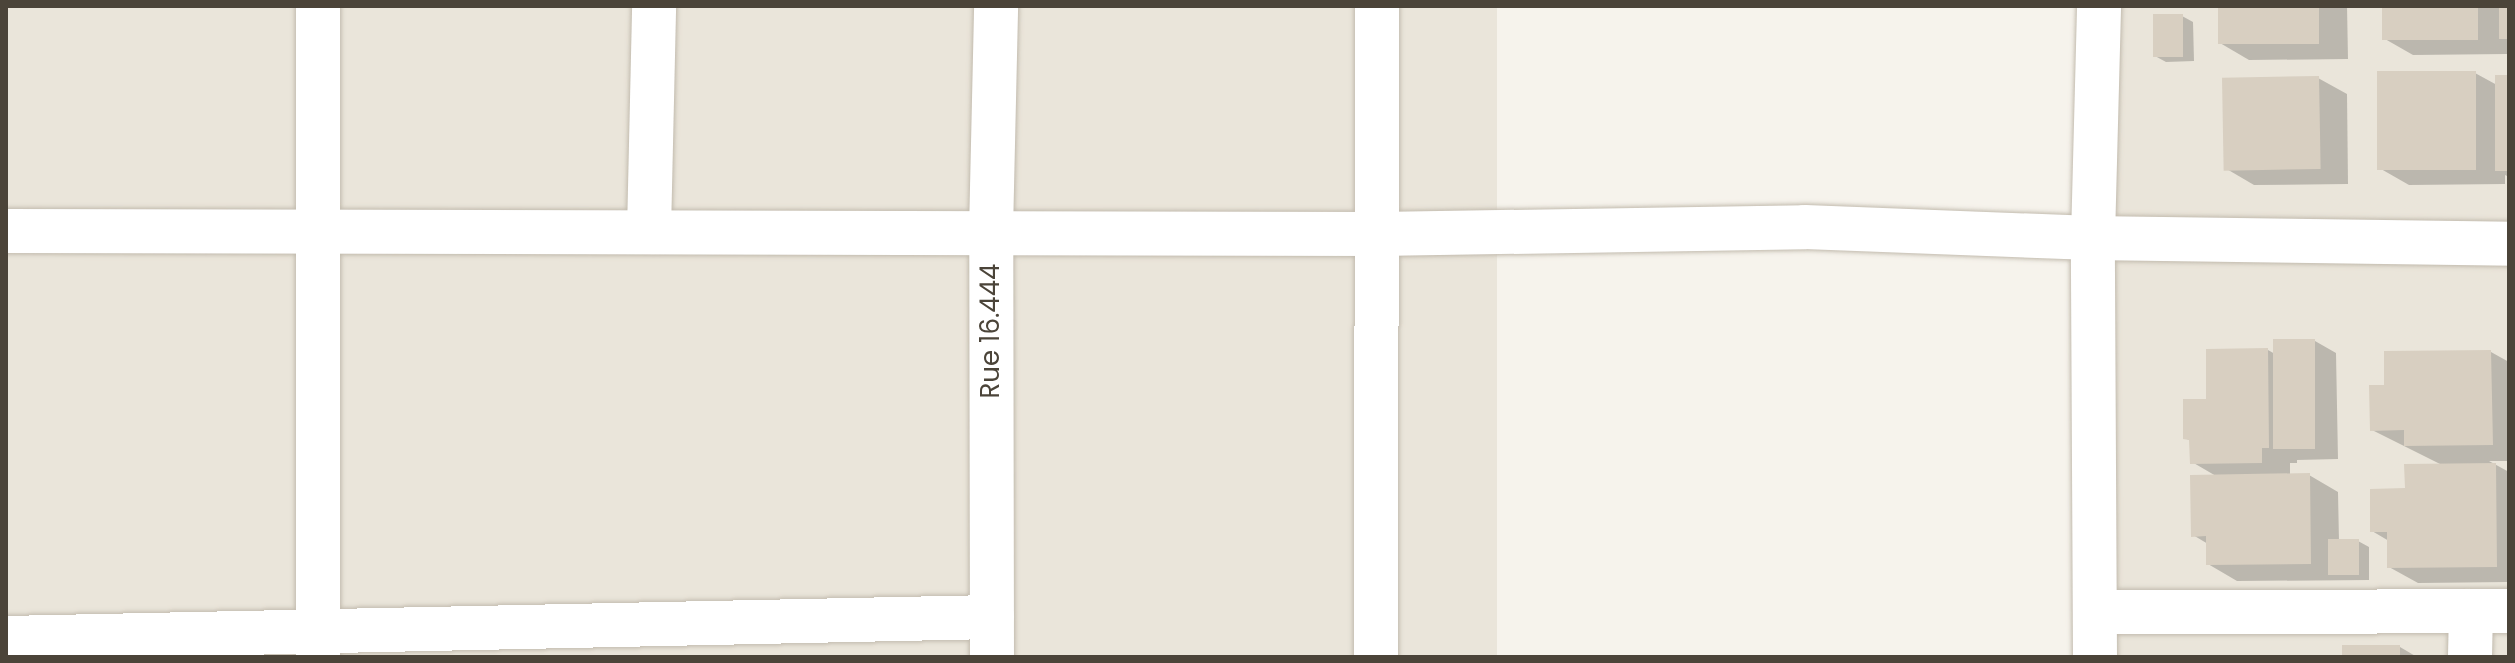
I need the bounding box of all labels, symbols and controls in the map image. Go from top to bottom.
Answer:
street label: Rue 16.444 [975,264,1007,398]

